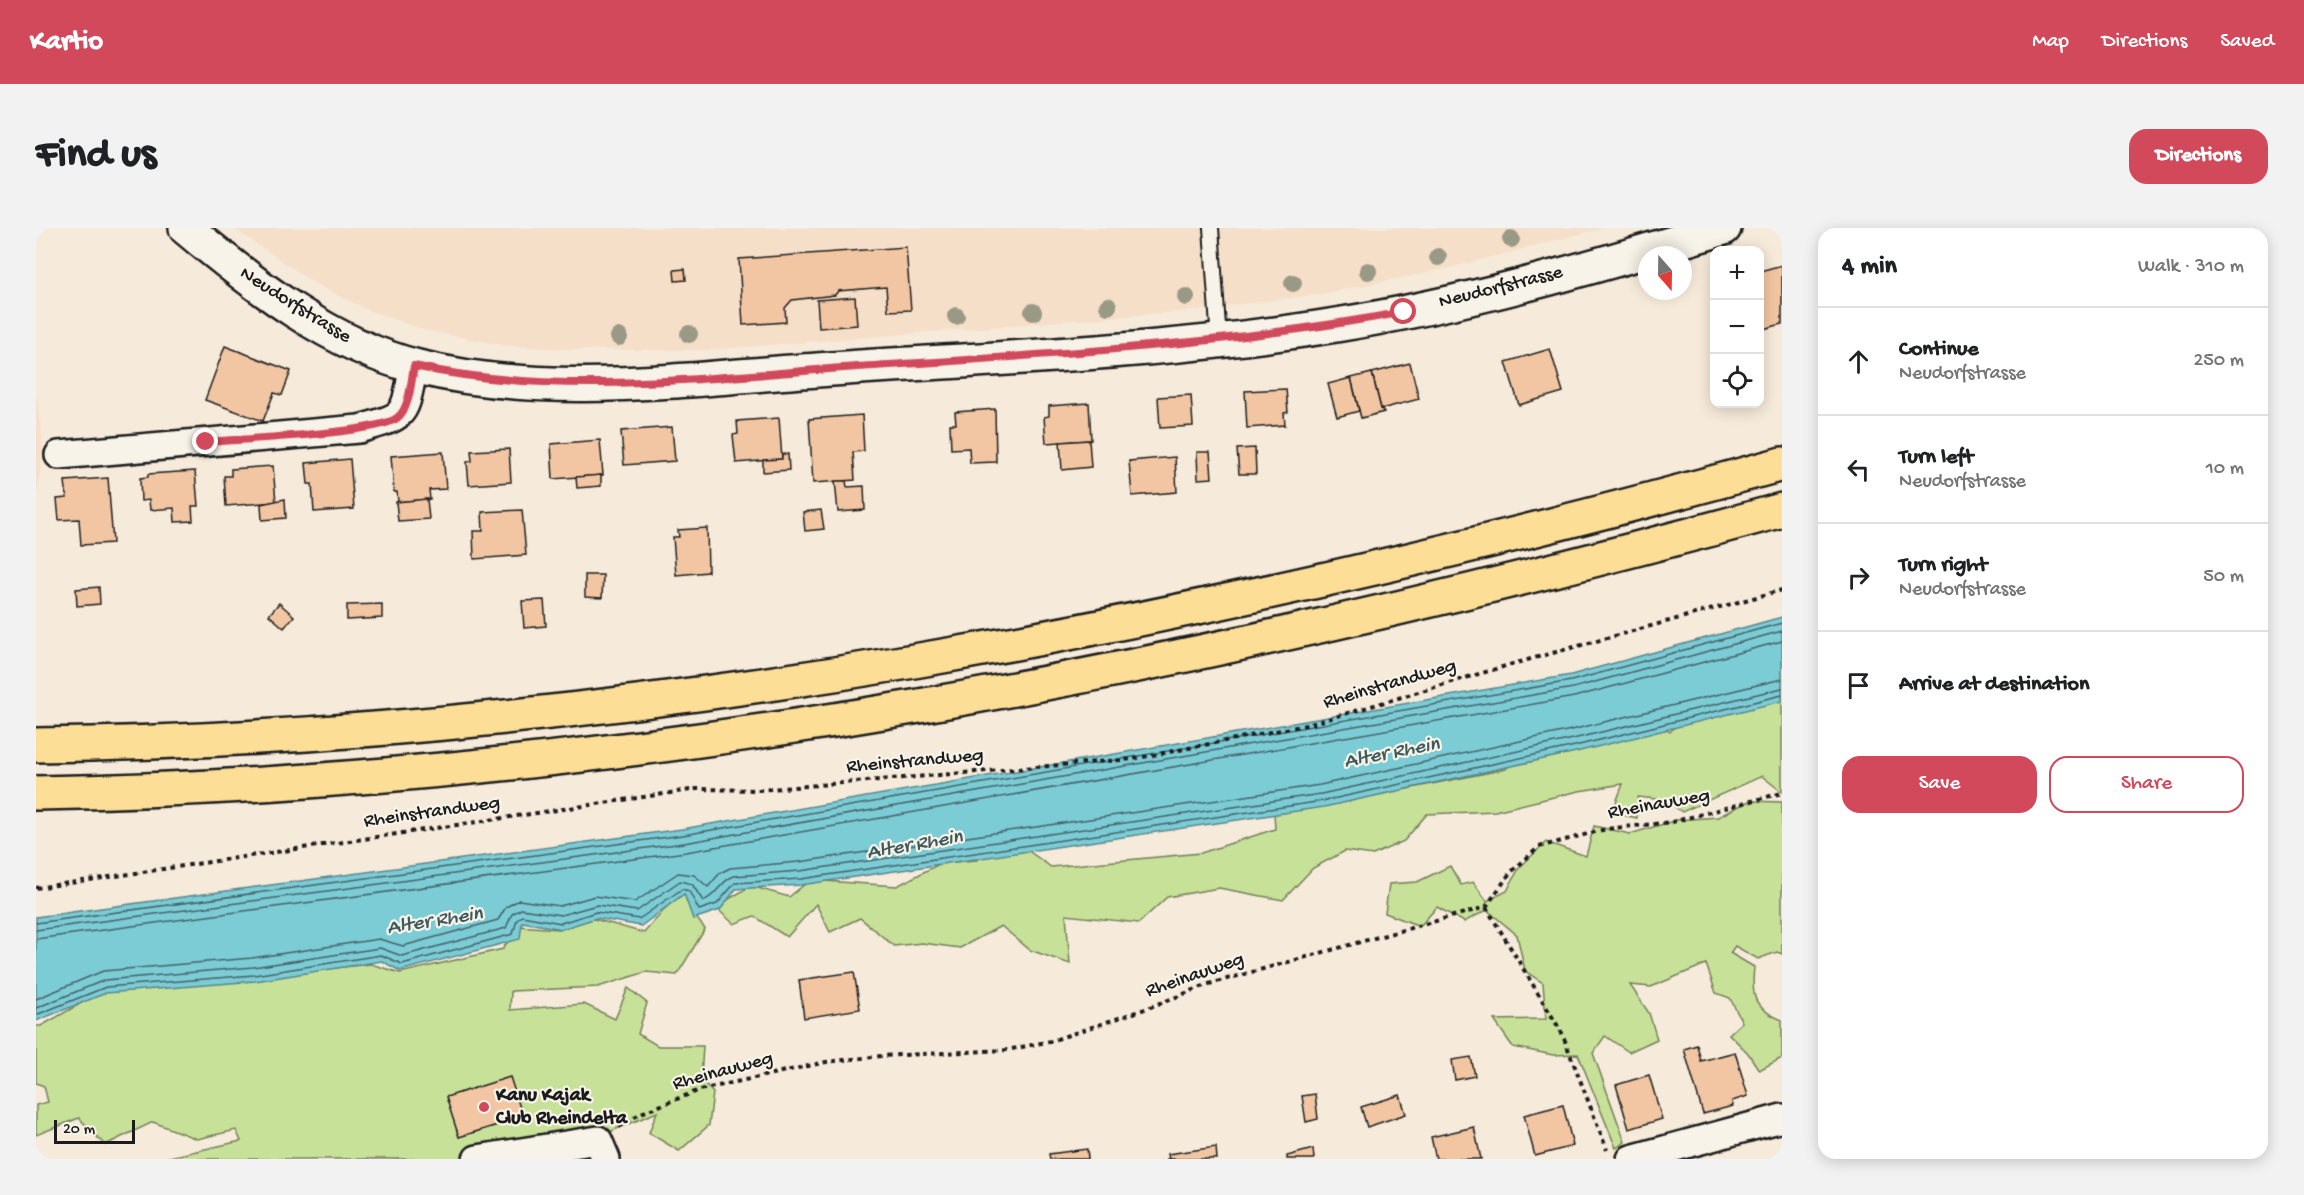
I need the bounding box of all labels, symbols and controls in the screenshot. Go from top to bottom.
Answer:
text: Kartio [30,26,103,59]
text: Map [2032,30,2069,55]
text: Directions [2102,30,2187,55]
text: Saved [2220,30,2274,55]
button: Directions [2129,129,2268,184]
text: Find us [36,132,156,181]
north arrow [1638,246,1692,300]
map controls [1710,246,1764,408]
button: + [1710,246,1764,300]
text: 4 min [1842,252,1897,283]
text: Walk · 310 m [2138,256,2244,279]
street label: Neudorfstrasse [1437,261,1566,314]
street label: Neudorfstrasse [235,263,355,350]
route start [1390,298,1416,324]
button: − [1710,300,1764,354]
text: Continue [1899,337,1979,363]
icon: ahead [1842,345,1875,378]
text: 250 m [2193,350,2244,373]
button: locate [1710,354,1764,408]
text: Neudorfstrasse [1899,363,2026,386]
route end [192,428,218,454]
text: Turn left [1899,445,1973,471]
icon: left [1842,453,1875,486]
text: 10 m [2206,458,2244,481]
text: Neudorfstrasse [1899,471,2026,494]
text: Turn right [1899,553,1987,579]
icon: right [1842,561,1875,594]
text: 50 m [2203,566,2244,589]
text: Neudorfstrasse [1899,579,2026,602]
street label: Rheinstrandweg [1321,655,1459,715]
icon: arrive [1842,669,1875,702]
text: Arrive at destination [1899,672,2089,698]
water label: Alter Rhein [1342,732,1443,775]
street label: Rheinstrandweg [846,745,984,779]
button: Save [1842,756,2037,813]
button: Share [2049,756,2244,813]
street label: Rheinauweg [1606,785,1712,825]
street label: Rheinstrandweg [362,792,502,834]
water label: Alter Rhein [865,825,966,867]
water label: Alter Rhein [385,902,486,942]
street label: Rheinauweg [1143,948,1247,1004]
street label: Rheinauweg [670,1048,776,1096]
place label: Kanu Kajak Club Rheindelta [495,1085,628,1131]
marker: Kanu Kajak Club Rheindelta [477,1100,491,1114]
scale bar [54,1117,135,1144]
text: 20 m [63,1121,95,1140]

